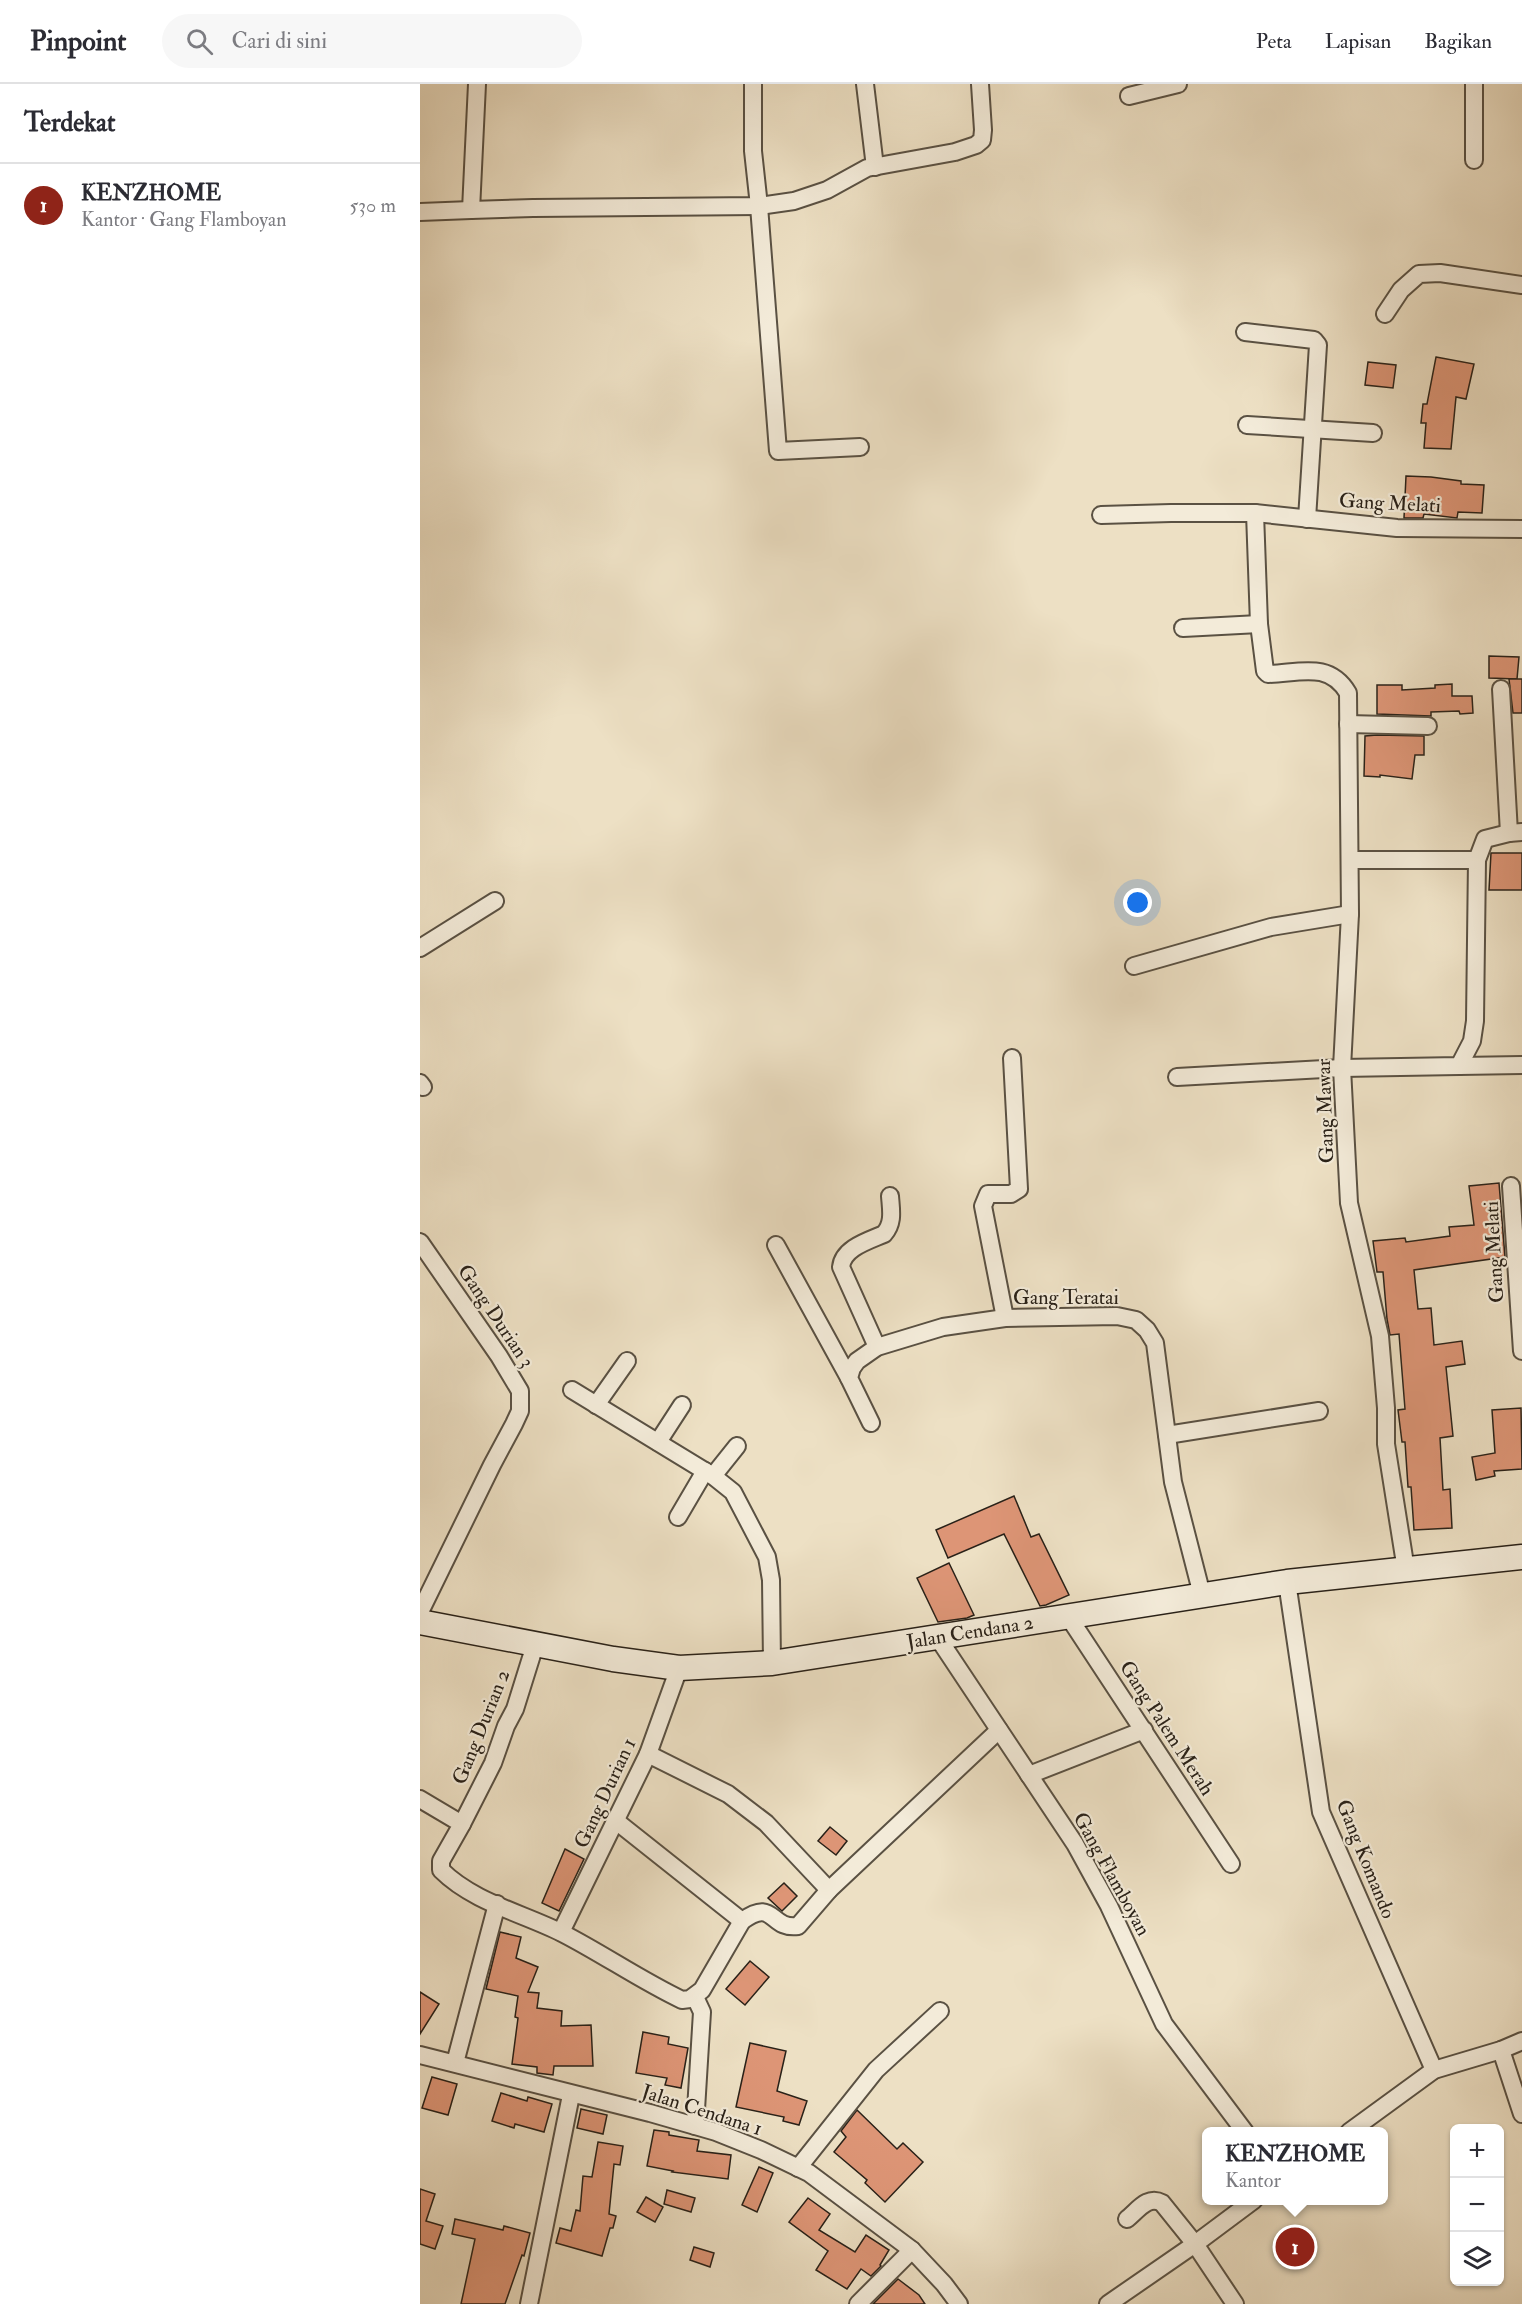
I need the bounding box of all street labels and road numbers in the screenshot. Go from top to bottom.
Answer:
street label: Gang Melati [1338,488,1442,518]
street label: Gang Mawar [1311,1058,1339,1164]
street label: Gang Melati [1479,1200,1509,1304]
street label: Gang Durian 3 [452,1260,540,1372]
street label: Gang Teratai [1013,1285,1119,1310]
street label: Jalan Cendana 2 [904,1610,1035,1655]
street label: Gang Palem Merah [1114,1656,1220,1800]
street label: Gang Durian 2 [447,1666,515,1788]
street label: Gang Durian 1 [569,1734,641,1852]
street label: Gang Komando [1331,1796,1401,1922]
street label: Gang Flamboyan [1068,1808,1156,1940]
street label: Jalan Cendana 1 [638,2078,765,2141]

